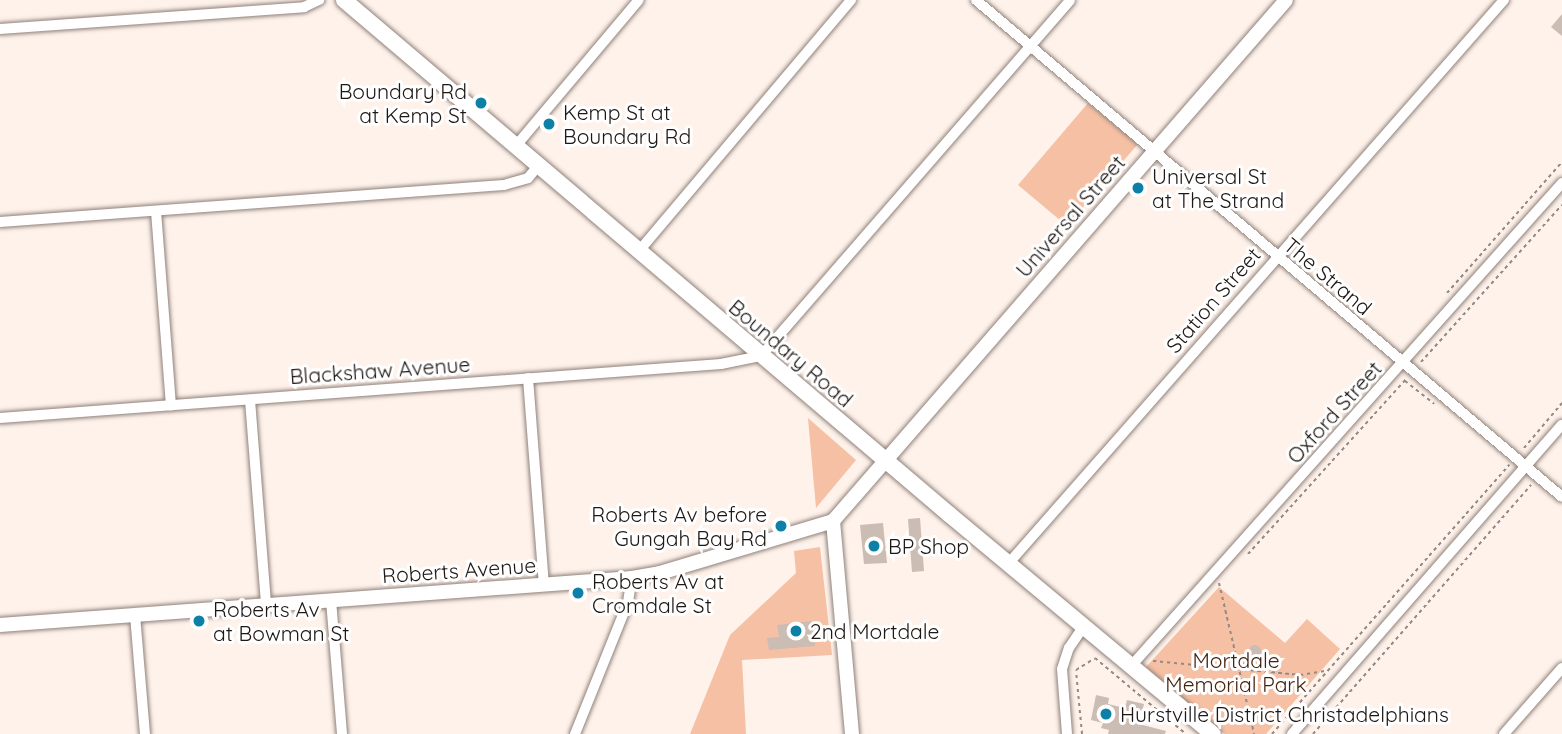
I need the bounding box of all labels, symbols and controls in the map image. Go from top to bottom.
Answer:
place label: Boundary Rd at Kemp St [339,78,467,128]
marker: Boundary Rd at Kemp St [473,95,489,111]
place label: Kemp St at Boundary Rd [563,99,691,149]
marker: Kemp St at Boundary Rd [541,116,557,132]
street label: Universal Street [1010,150,1130,282]
place label: Universal St at The Strand [1152,163,1284,213]
marker: Universal St at The Strand [1130,180,1146,196]
street label: The Strand [1279,232,1377,320]
street label: Station Street [1160,242,1266,358]
street label: Boundary Road [724,294,858,412]
street label: Blackshaw Avenue [289,351,471,389]
street label: Oxford Street [1281,356,1387,468]
place label: Roberts Av before Gungah Bay Rd [591,501,767,551]
marker: Roberts Av before Gungah Bay Rd [773,518,789,534]
place label: BP Shop [888,533,969,559]
marker: BP Shop [866,538,882,554]
street label: Roberts Avenue [381,552,537,588]
place label: Roberts Av at Cromdale St [592,568,724,618]
marker: Roberts Av at Cromdale St [570,585,586,601]
place label: Roberts Av at Bowman St [213,596,349,646]
marker: Roberts Av at Bowman St [191,613,207,629]
place label: 2nd Mortdale [810,618,939,644]
marker: 2nd Mortdale [788,623,804,639]
park label: Mortdale Memorial Park [1165,647,1307,697]
place label: Hurstville District Christadelphians [1120,701,1449,727]
marker: Hurstville District Christadelphians [1098,706,1114,722]

